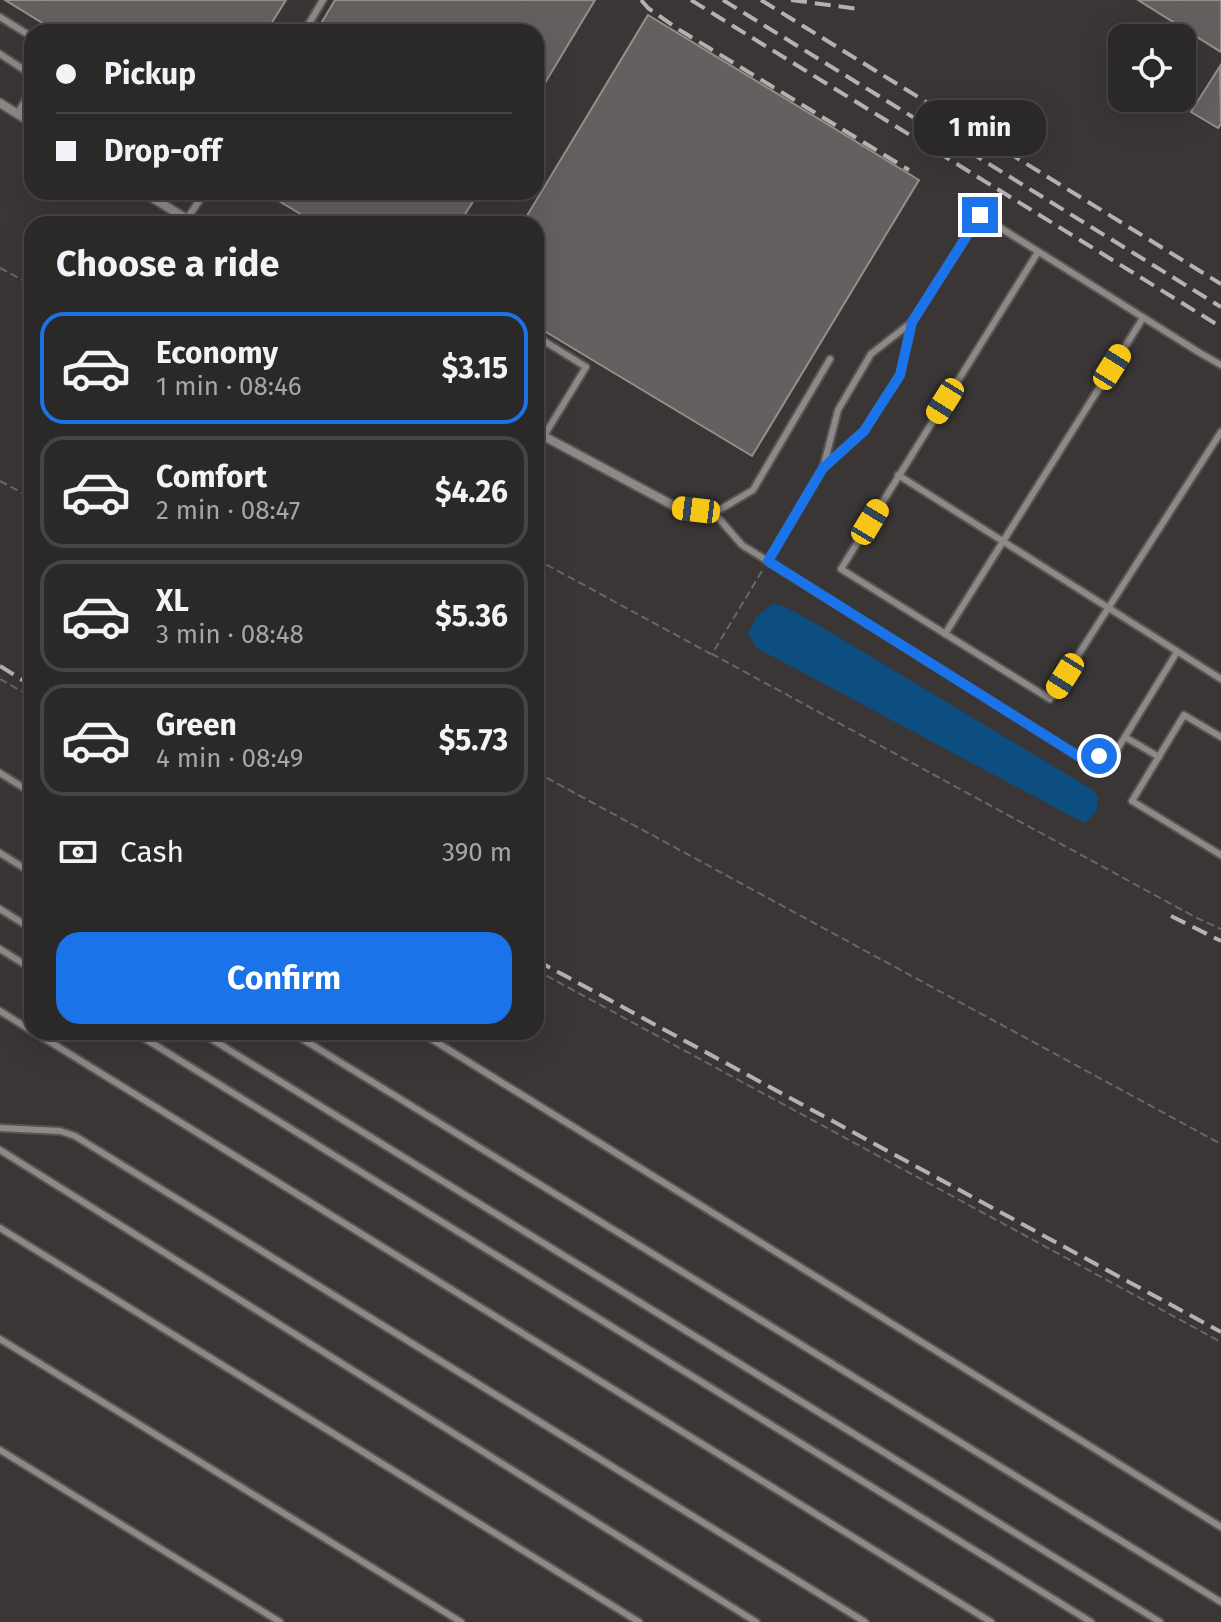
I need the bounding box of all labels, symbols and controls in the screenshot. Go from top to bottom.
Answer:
map controls [1108,24,1196,112]
button: locate [1108,24,1196,112]
text: Pickup [104,56,196,92]
callout: 1 min [914,99,1046,155]
text: 1 min [949,112,1011,143]
text: Drop-off [104,133,221,169]
route end [962,197,998,233]
text: Choose a ride [56,242,279,286]
icon: car [60,332,132,404]
text: Economy [156,335,278,371]
car [1089,340,1135,394]
text: $3.15 [442,350,508,386]
text: 1 min · 08:46 [156,371,302,402]
car [922,374,968,428]
icon: car [60,456,132,528]
text: Comfort [156,459,267,495]
text: $4.26 [435,474,508,510]
text: 2 min · 08:47 [156,495,300,526]
car [671,495,721,525]
car [847,495,893,549]
icon: car [60,580,132,652]
text: XL [156,583,189,619]
text: $5.36 [435,598,508,634]
text: 3 min · 08:48 [156,619,304,650]
car [1042,649,1088,703]
icon: car [60,704,132,776]
text: Green [156,707,237,743]
text: $5.73 [439,722,508,758]
route start [1081,738,1117,774]
text: 4 min · 08:49 [156,743,304,774]
icon: cash [56,830,100,874]
text: Cash [120,834,184,870]
text: 390 m [442,837,512,868]
button: Confirm [56,932,512,1024]

